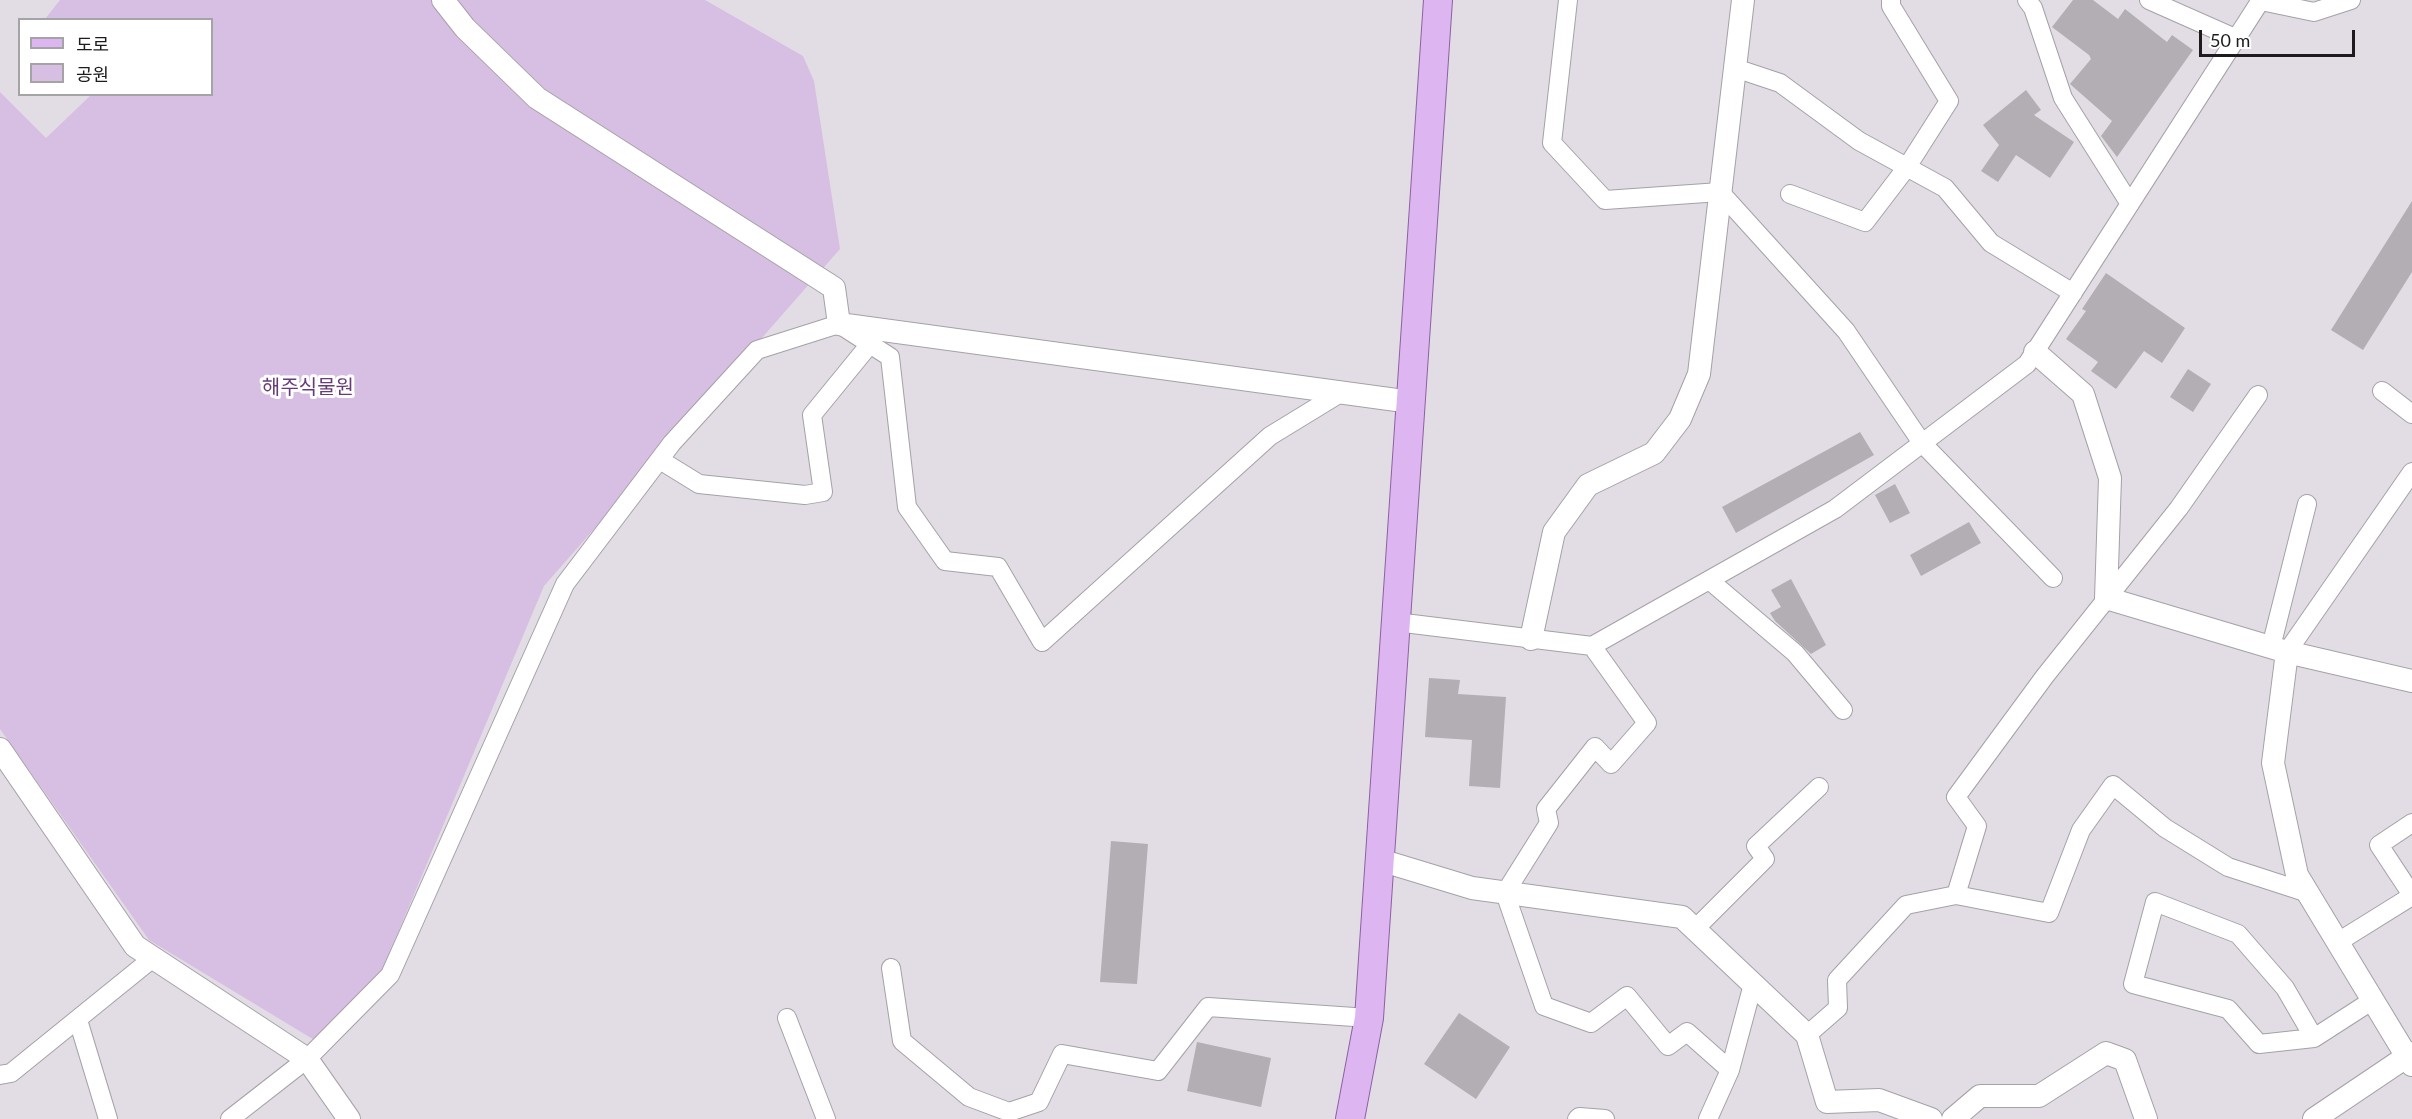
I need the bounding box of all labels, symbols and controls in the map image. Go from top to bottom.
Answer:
legend [18,18,213,96]
scale bar [2202,18,2358,56]
text: 50 m [2210,29,2250,51]
text: 도로 [76,33,109,55]
text: 공원 [76,63,109,85]
park label: 해주식물원 [262,376,354,400]

